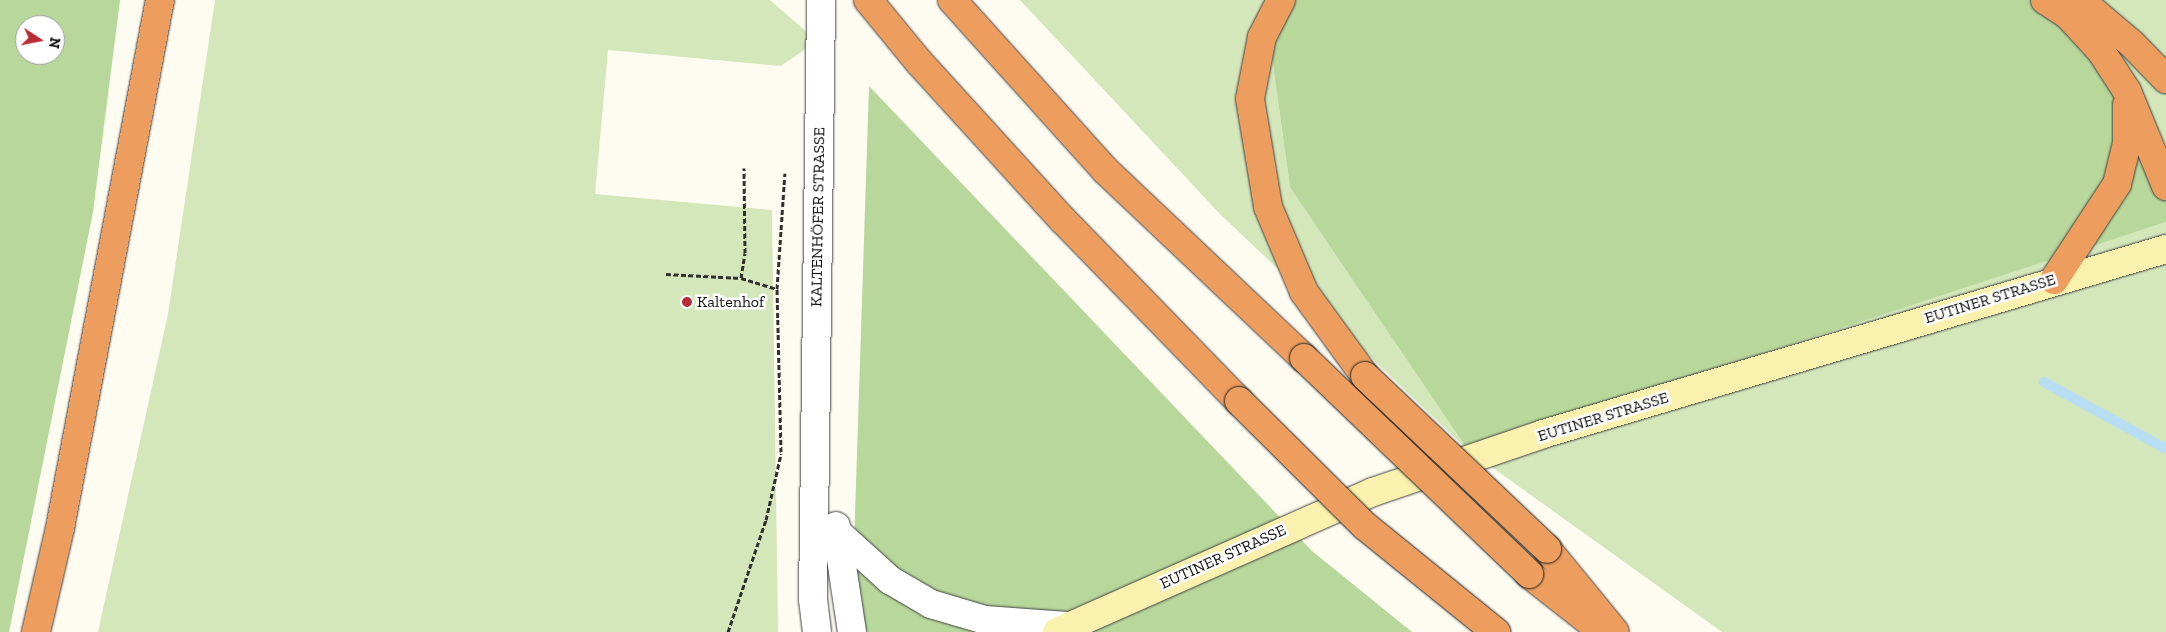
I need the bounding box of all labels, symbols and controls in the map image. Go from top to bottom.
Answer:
north arrow [15,15,65,65]
text: N [45,36,64,50]
street label: KALTENHÖFER STRASSE [807,127,829,307]
street label: EUTINER STRASSE [1922,270,2058,328]
place label: Kaltenhof [697,292,764,312]
marker: Kaltenhof [681,296,693,308]
street label: EUTINER STRASSE [1535,388,1671,446]
street label: EUTINER STRASSE [1157,521,1289,593]

